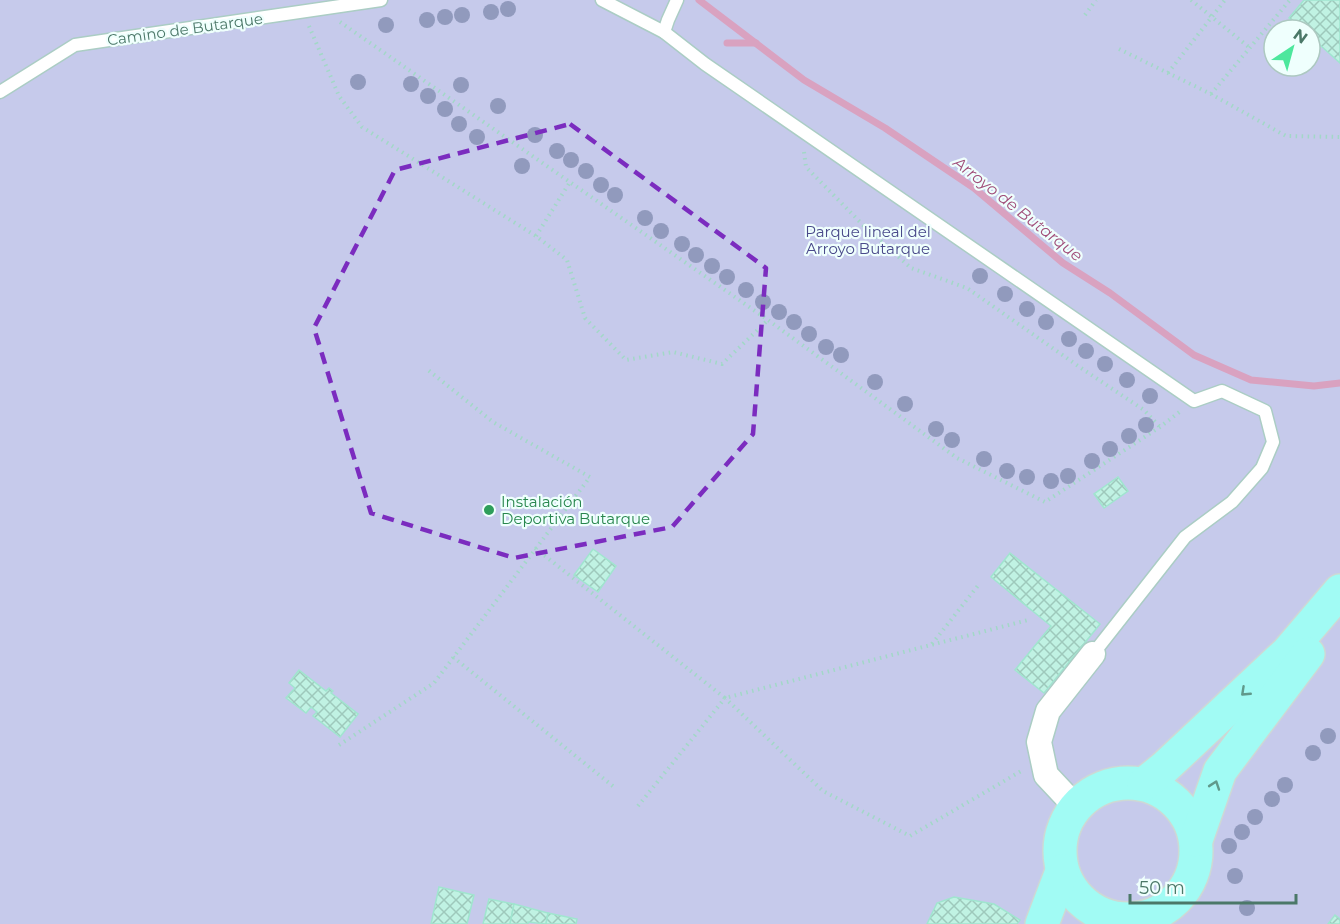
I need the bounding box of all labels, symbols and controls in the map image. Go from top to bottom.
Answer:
street label: Camino de Butarque [106,9,264,49]
north arrow [1262,18,1322,78]
text: N [1290,25,1311,48]
water label: Arroyo de Butarque [949,152,1086,265]
park label: Parque lineal del Arroyo Butarque [805,222,931,258]
place label: Instalación Deportiva Butarque [501,492,650,528]
marker: Instalación Deportiva Butarque [482,503,496,517]
one-way arrow [1241,685,1252,696]
one-way arrow [1208,780,1221,791]
scale bar [1130,867,1296,905]
text: 50 m [1139,877,1185,899]

